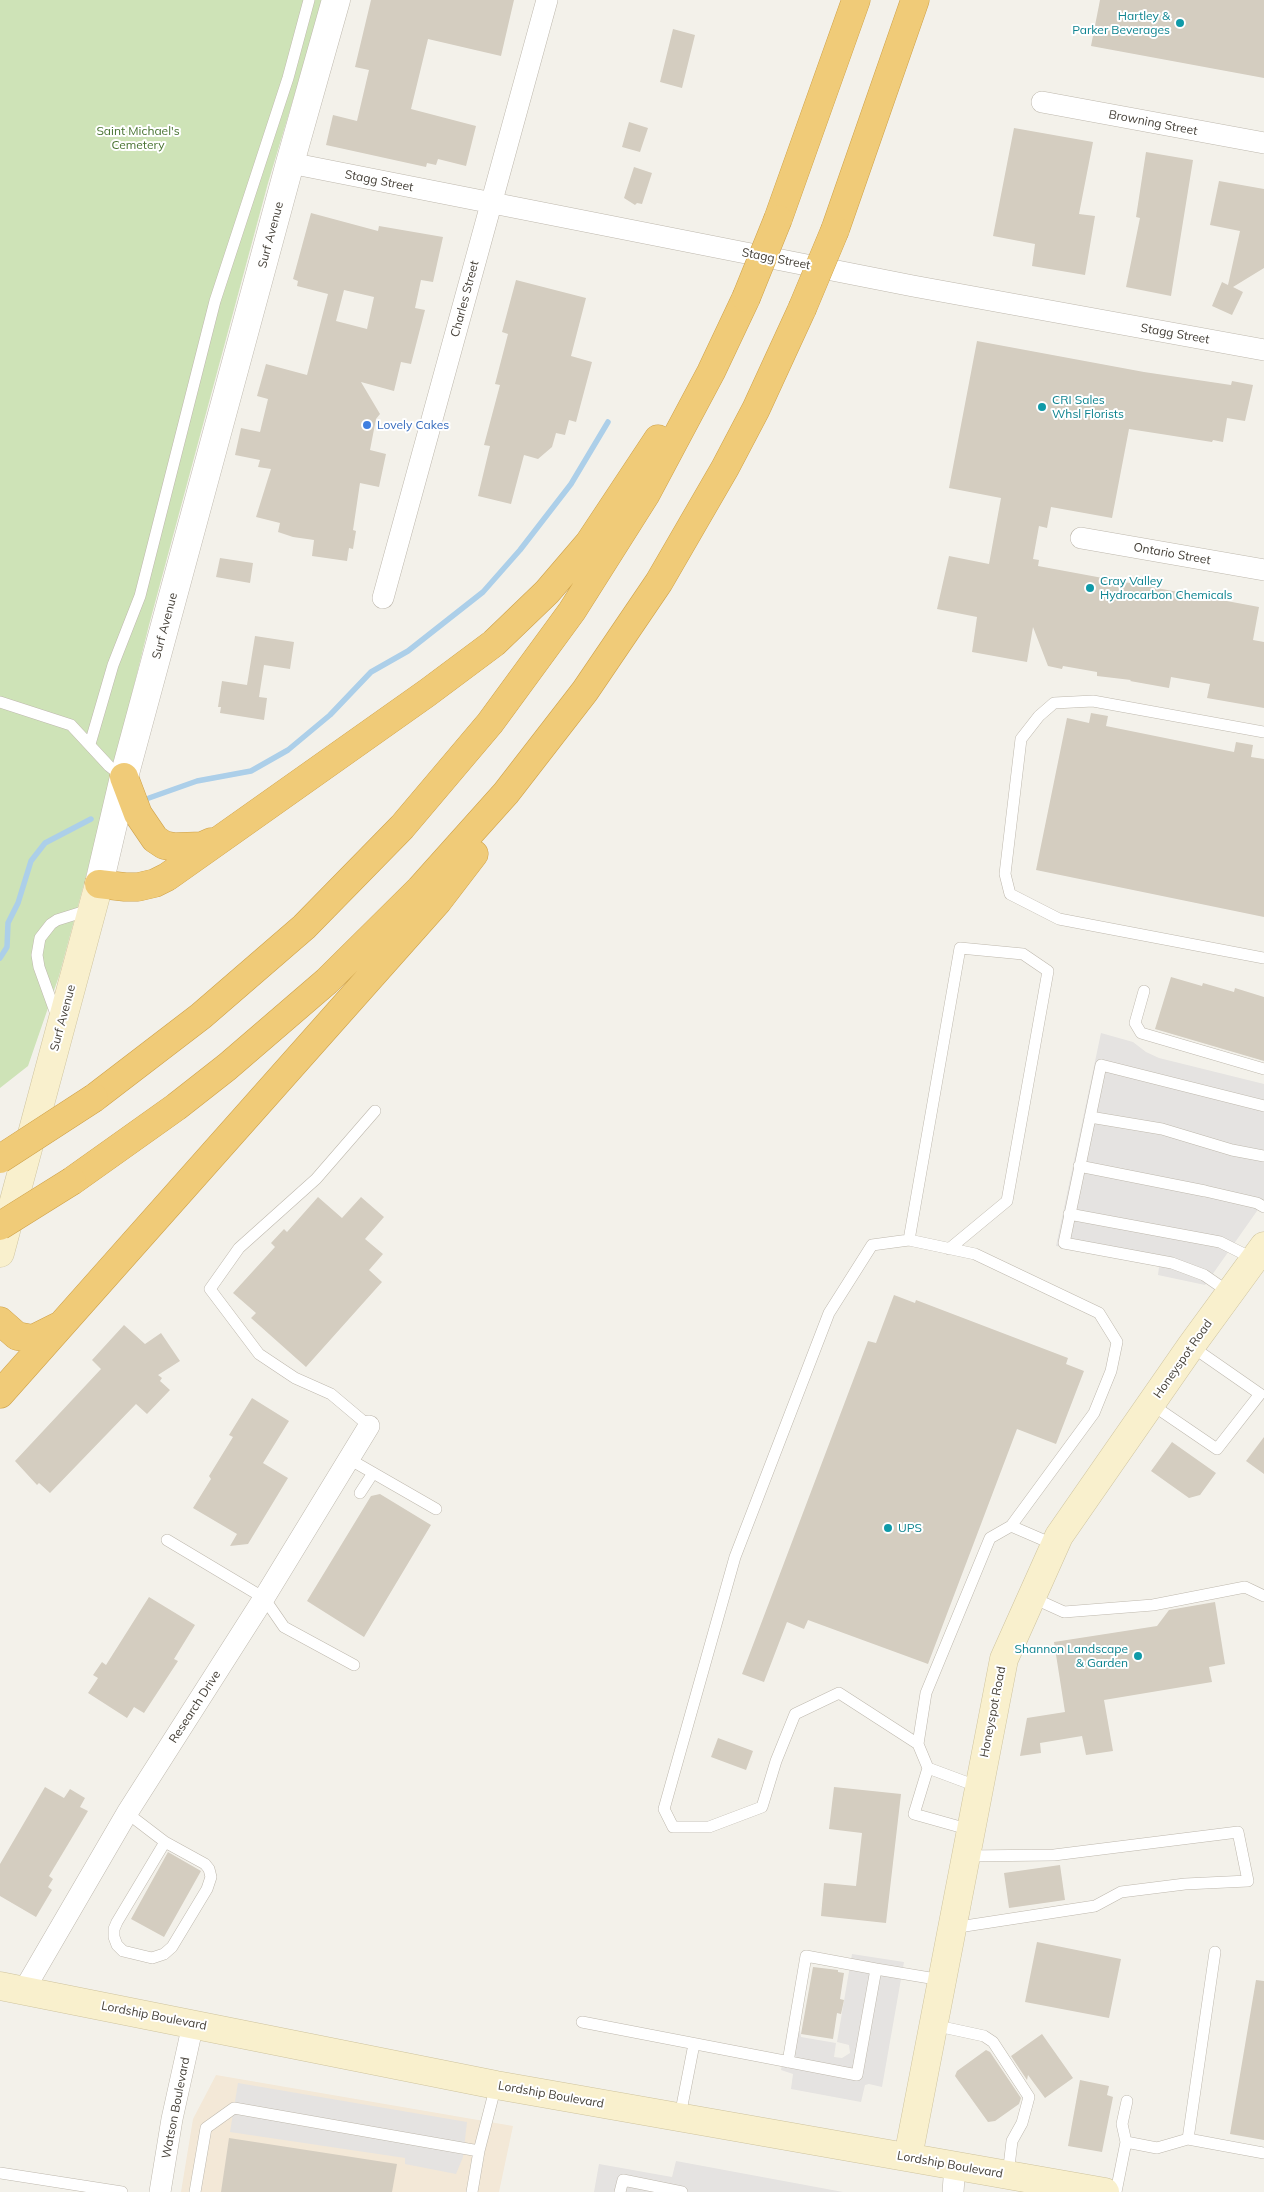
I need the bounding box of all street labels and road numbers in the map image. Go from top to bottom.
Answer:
street label: Browning Street [1107,107,1199,139]
street label: Stagg Street [343,167,415,195]
street label: Surf Avenue [255,200,287,270]
street label: Stagg Street [740,245,812,273]
street label: Charles Street [448,259,482,339]
street label: Stagg Street [1139,321,1211,347]
street label: Ontario Street [1132,540,1212,568]
street label: Surf Avenue [149,591,181,661]
street label: Surf Avenue [47,983,79,1053]
street label: Honeyspot Road [1151,1317,1215,1401]
street label: Honeyspot Road [977,1665,1009,1759]
street label: Research Drive [166,1668,224,1746]
street label: Lordship Boulevard [100,1999,208,2033]
street label: Watson Boulevard [159,2056,193,2160]
street label: Lordship Boulevard [497,2079,605,2111]
street label: Lordship Boulevard [896,2149,1004,2181]

